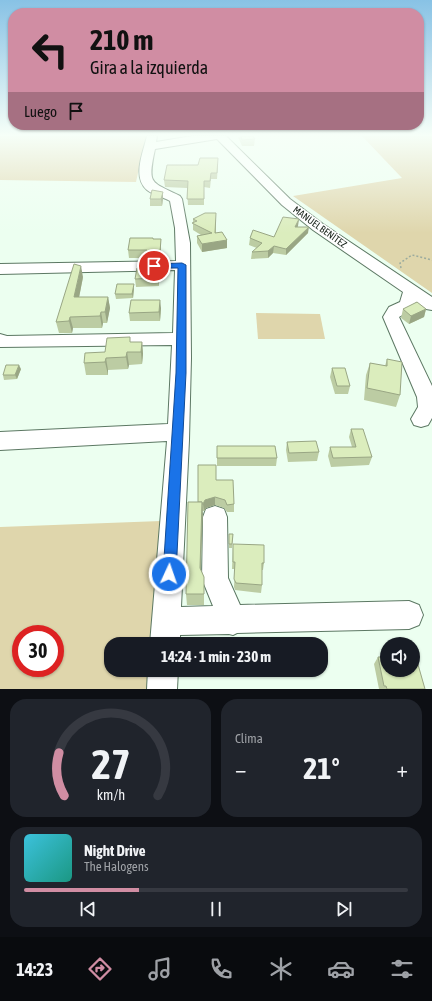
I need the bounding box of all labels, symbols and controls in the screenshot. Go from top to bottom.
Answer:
icon: left [24,24,76,76]
text: 210 m [90,24,153,56]
text: Gira a la izquierda [90,57,208,78]
icon: arrive [65,100,87,122]
text: Luego [24,103,57,120]
street label: MANUEL BENÍTEZ [291,204,349,250]
pin [137,249,171,283]
icon: arrive [143,255,165,277]
position arrow [148,553,190,595]
speed limit sign: 30 [12,625,64,677]
map controls [380,637,420,677]
button: sound [380,637,420,677]
text: 14:24 · 1 min · 230 m [161,648,271,665]
text: Clima [235,731,263,746]
text: 27 [91,740,130,788]
text: 21° [303,751,340,785]
text: − [235,756,246,782]
text: + [397,756,408,782]
text: km/h [96,787,125,803]
text: Night Drive [84,842,146,859]
text: The Halogens [84,859,149,874]
icon: previous [77,898,99,920]
icon: pause [205,898,227,920]
icon: next [333,898,355,920]
icon: directions [86,955,114,983]
icon: music [146,955,174,983]
icon: phone [207,955,235,983]
icon: climate [267,955,295,983]
icon: car [327,955,355,983]
icon: filters [388,955,416,983]
text: 14:23 [16,959,53,980]

